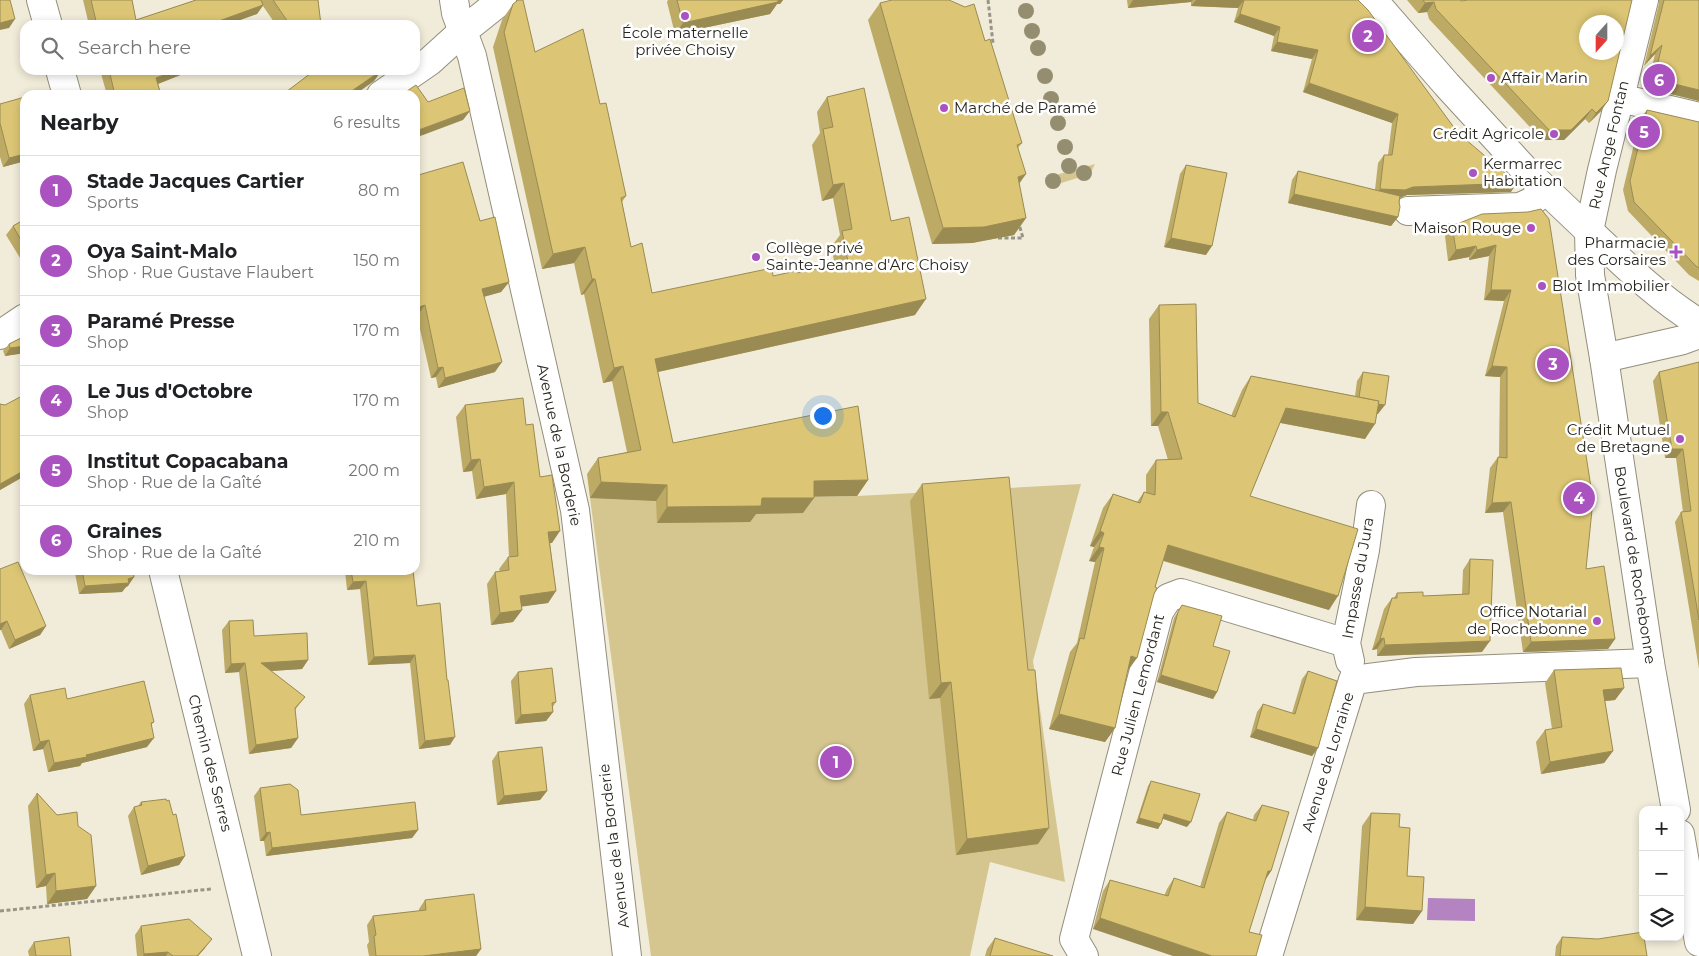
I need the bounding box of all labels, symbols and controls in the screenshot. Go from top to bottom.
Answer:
marker: École maternelle privée Choisy [679,10,691,22]
north arrow [1579,15,1624,60]
pin: 2 [1352,17,1384,55]
search box [20,20,420,75]
place label: École maternelle privée Choisy [622,23,748,59]
icon: search [38,34,66,62]
text: Search here [78,36,191,59]
pin: 6 [1643,61,1675,99]
place label: Affair Marin [1501,68,1588,87]
marker: Affair Marin [1485,72,1497,84]
street label: Rue Ange Fontan [1584,79,1633,211]
place label: Marché de Paramé [954,98,1096,117]
marker: Marché de Paramé [938,102,950,114]
text: Nearby [40,110,119,135]
text: 6 results [333,113,400,132]
pin: 5 [1628,113,1660,151]
place label: Crédit Agricole [1433,124,1544,143]
marker: Crédit Agricole [1548,128,1560,140]
place label: Kermarrec Habitation [1483,154,1562,190]
marker: Kermarrec Habitation [1467,167,1479,179]
text: Stade Jacques Cartier [87,170,304,193]
text: 1 [53,181,59,200]
text: 80 m [358,181,400,200]
text: Sports [87,193,139,212]
place label: Maison Rouge [1413,218,1521,237]
marker: Maison Rouge [1525,222,1537,234]
place label: Pharmacie des Corsaires [1567,233,1666,269]
place label: Collège privé Sainte-Jeanne d'Arc Choisy [766,238,969,274]
text: Oya Saint-Malo [87,240,237,263]
marker: Pharmacie des Corsaires [1670,246,1682,258]
text: 2 [51,251,61,270]
text: 150 m [353,251,400,270]
marker: Collège privé Sainte-Jeanne d'Arc Choisy [750,251,762,263]
text: Shop · Rue Gustave Flaubert [87,263,314,282]
place label: Blot Immobilier [1552,276,1670,295]
marker: Blot Immobilier [1536,280,1548,292]
text: Paramé Presse [87,310,235,333]
text: 3 [51,321,61,340]
text: 170 m [353,321,400,340]
text: Shop [87,333,129,352]
pin: 3 [1537,345,1569,383]
street label: Avenue de la Borderie [533,362,586,528]
text: Le Jus d'Octobre [87,380,253,403]
text: 4 [50,391,62,410]
text: 170 m [353,391,400,410]
text: Shop [87,403,129,422]
your location [810,403,836,429]
place label: Crédit Mutuel de Bretagne [1567,420,1670,456]
marker: Crédit Mutuel de Bretagne [1674,433,1686,445]
text: Institut Copacabana [87,450,288,473]
text: 5 [51,461,61,480]
text: 200 m [349,461,400,480]
street label: Boulevard de Rochebonne [1610,465,1661,665]
text: Shop · Rue de la Gaîté [87,473,262,492]
pin: 4 [1563,479,1595,517]
street label: Impasse du Jura [1337,516,1378,640]
text: Graines [87,520,162,543]
text: 6 [51,531,61,550]
text: 210 m [353,531,400,550]
text: Shop · Rue de la Gaîté [87,543,262,562]
place label: Office Notarial de Rochebonne [1467,602,1587,638]
street label: Rue Julien Lemordant [1107,612,1168,778]
marker: Office Notarial de Rochebonne [1591,615,1603,627]
street label: Avenue de Lorraine [1297,690,1358,834]
street label: Chemin des Serres [184,692,237,833]
pin: 1 [820,743,852,781]
street label: Avenue de la Borderie [594,763,633,929]
map controls [1639,806,1684,941]
button: + [1639,806,1684,851]
button: − [1639,851,1684,896]
button: layers [1639,896,1684,941]

